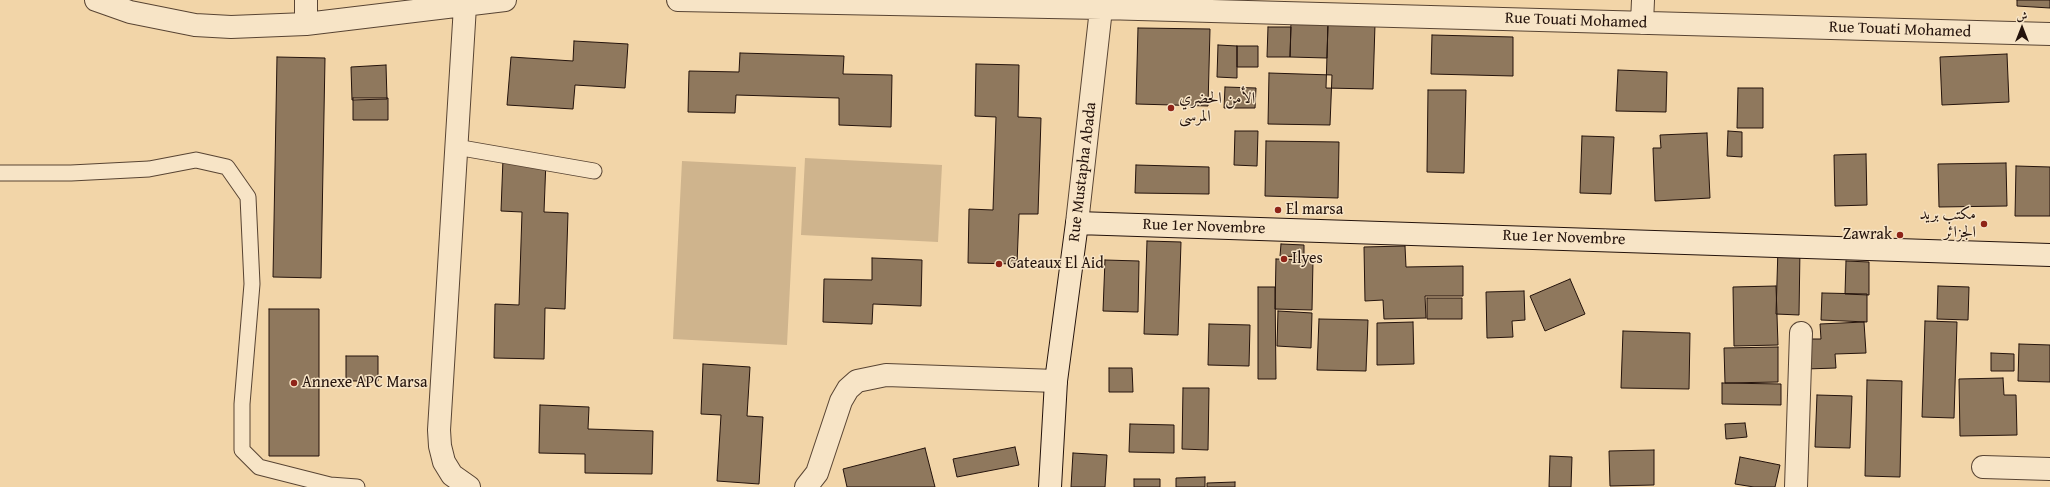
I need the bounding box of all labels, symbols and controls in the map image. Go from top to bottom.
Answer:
north arrow [2002,8,2042,48]
text: ش [2017,8,2027,24]
street label: Rue Touati Mohamed [1505,9,1647,33]
street label: Rue Touati Mohamed [1829,18,1971,42]
place label: الأمن الحضري المرسى [1179,89,1255,127]
street label: Rue Mustapha Abada [1065,101,1101,243]
marker: الأمن الحضري المرسى [1166,103,1176,113]
place label: El marsa [1286,200,1343,220]
marker: El marsa [1273,205,1283,215]
place label: مكتب بريد الجزائر [1919,205,1976,243]
street label: Rue 1er Novembre [1142,215,1266,239]
marker: مكتب بريد الجزائر [1979,219,1989,229]
place label: Zawrak [1843,225,1892,245]
street label: Rue 1er Novembre [1502,226,1626,250]
marker: Zawrak [1895,230,1905,240]
place label: Ilyes [1292,249,1323,269]
place label: Gateaux El Aid [1007,254,1104,274]
marker: Ilyes [1279,254,1289,264]
marker: Gateaux El Aid [994,259,1004,269]
place label: Annexe APC Marsa [302,373,428,393]
marker: Annexe APC Marsa [289,378,299,388]

